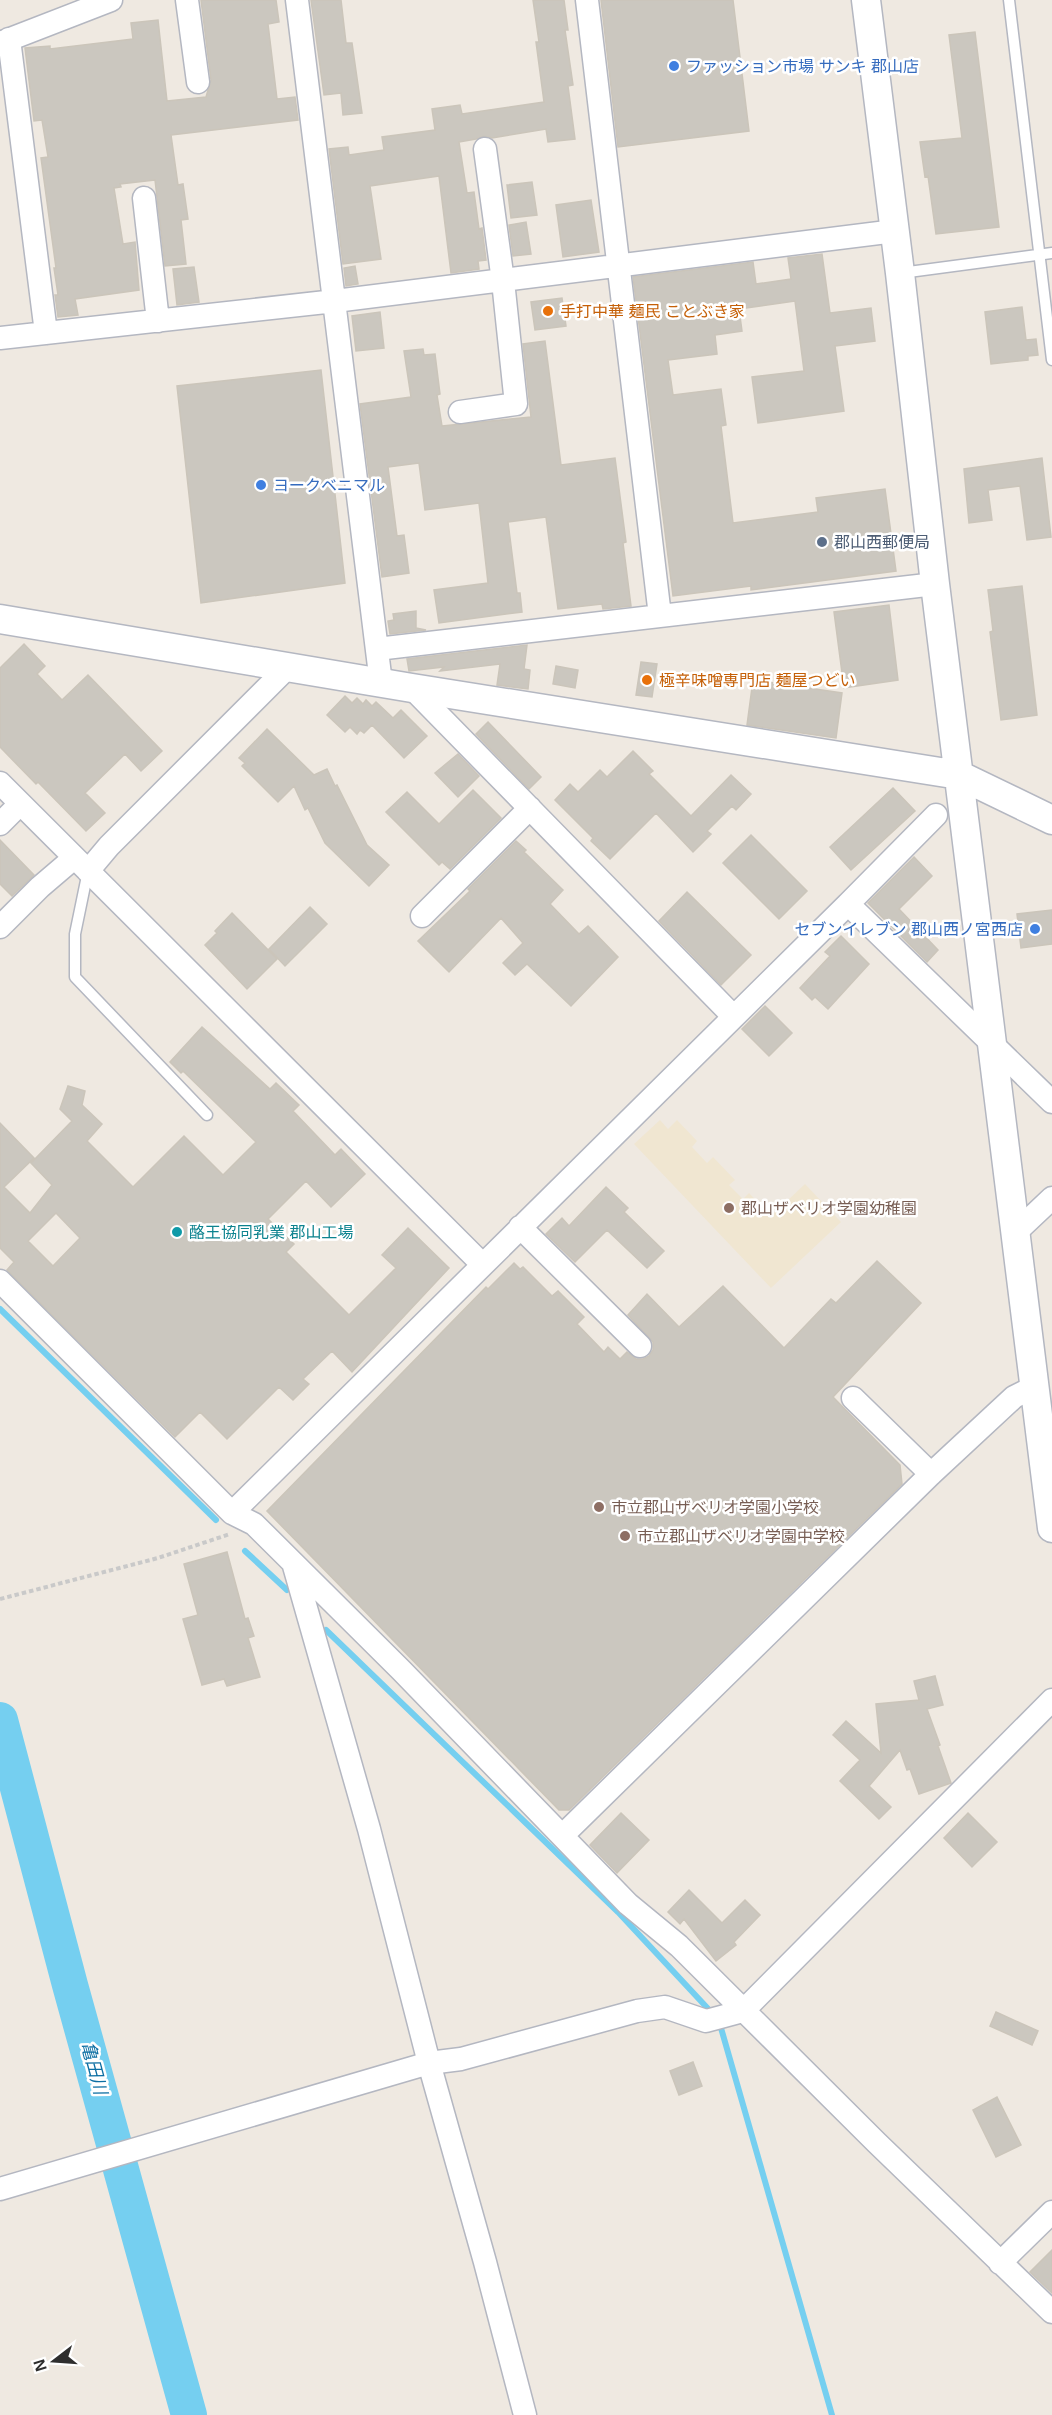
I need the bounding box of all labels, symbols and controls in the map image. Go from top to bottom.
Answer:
place label: ファッション市場 サンキ 郡山店 [686,58,919,75]
marker: ファッション市場 サンキ 郡山店 [667,59,681,73]
place label: 手打中華 麺民 ことぶき家 [560,303,745,320]
marker: 手打中華 麺民 ことぶき家 [541,304,555,318]
place label: ヨークベニマル [273,477,385,494]
marker: ヨークベニマル [254,478,268,492]
place label: 郡山西郵便局 [834,534,930,551]
marker: 郡山西郵便局 [815,535,829,549]
place label: 極辛味噌専門店 麺屋つどい [659,672,855,689]
marker: 極辛味噌専門店 麺屋つどい [640,673,654,687]
place label: セブンイレブン 郡山西ノ宮西店 [795,921,1023,938]
marker: セブンイレブン 郡山西ノ宮西店 [1028,922,1042,936]
place label: 郡山ザベリオ学園幼稚園 [741,1200,917,1217]
marker: 郡山ザベリオ学園幼稚園 [722,1201,736,1215]
place label: 酪王協同乳業 郡山工場 [189,1224,353,1241]
marker: 酪王協同乳業 郡山工場 [170,1225,184,1239]
place label: 市立郡山ザベリオ学園小学校 [611,1499,819,1516]
marker: 市立郡山ザベリオ学園小学校 [592,1500,606,1514]
place label: 市立郡山ザベリオ学園中学校 [637,1528,845,1545]
marker: 市立郡山ザベリオ学園中学校 [618,1529,632,1543]
water label: 亀田川 [77,2039,111,2099]
north arrow [24,2331,84,2391]
text: N [30,2357,50,2373]

